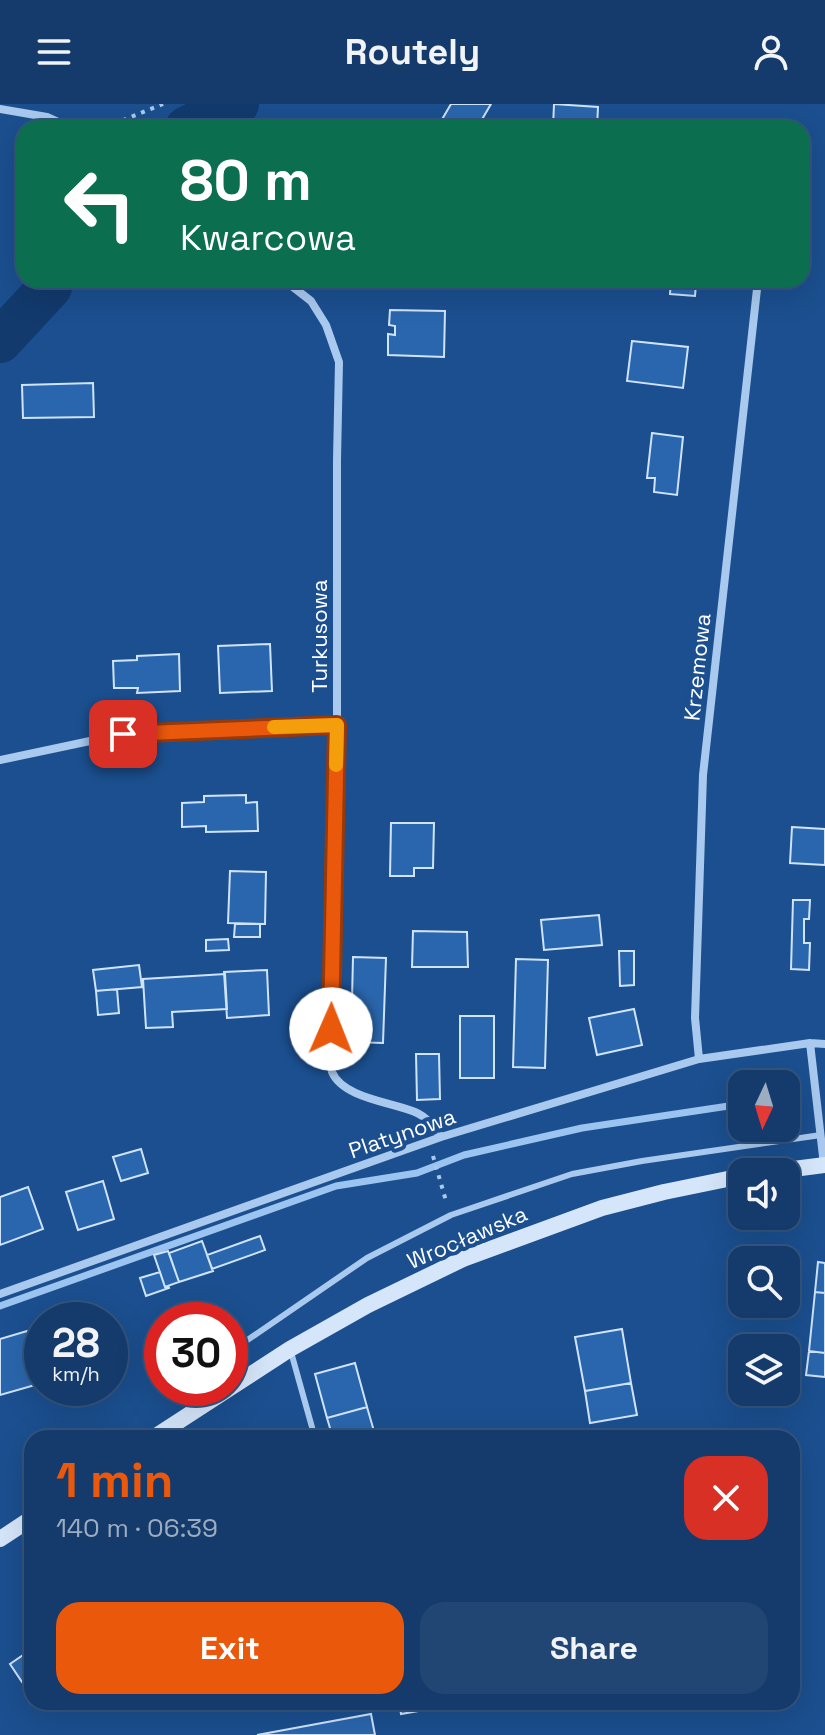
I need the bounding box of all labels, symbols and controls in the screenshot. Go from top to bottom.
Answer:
text: Routely [345,29,480,75]
icon: menu [32,30,76,74]
icon: person [749,30,793,74]
text: 80 m [180,145,312,216]
icon: left [48,152,152,256]
text: Kwarcowa [180,215,356,261]
street label: Turkusowa [305,579,333,693]
street label: Krzemowa [677,611,717,722]
pin [89,700,157,768]
icon: arrive [101,712,145,756]
position arrow [289,987,373,1071]
north arrow [728,1070,800,1142]
map controls [728,1070,800,1406]
street label: Platynowa [345,1102,459,1164]
button: sound [728,1158,800,1230]
street label: Wrocławska [403,1199,532,1275]
button: search [728,1246,800,1318]
speed limit sign: 30 [144,1302,248,1406]
text: 28 [52,1318,100,1369]
button: layers [728,1334,800,1406]
text: km/h [52,1361,100,1387]
text: 1 min [56,1450,173,1511]
button: close [684,1456,768,1540]
text: 140 m · 06:39 [56,1511,218,1545]
button: Exit [56,1602,404,1694]
button: Share [420,1602,768,1694]

